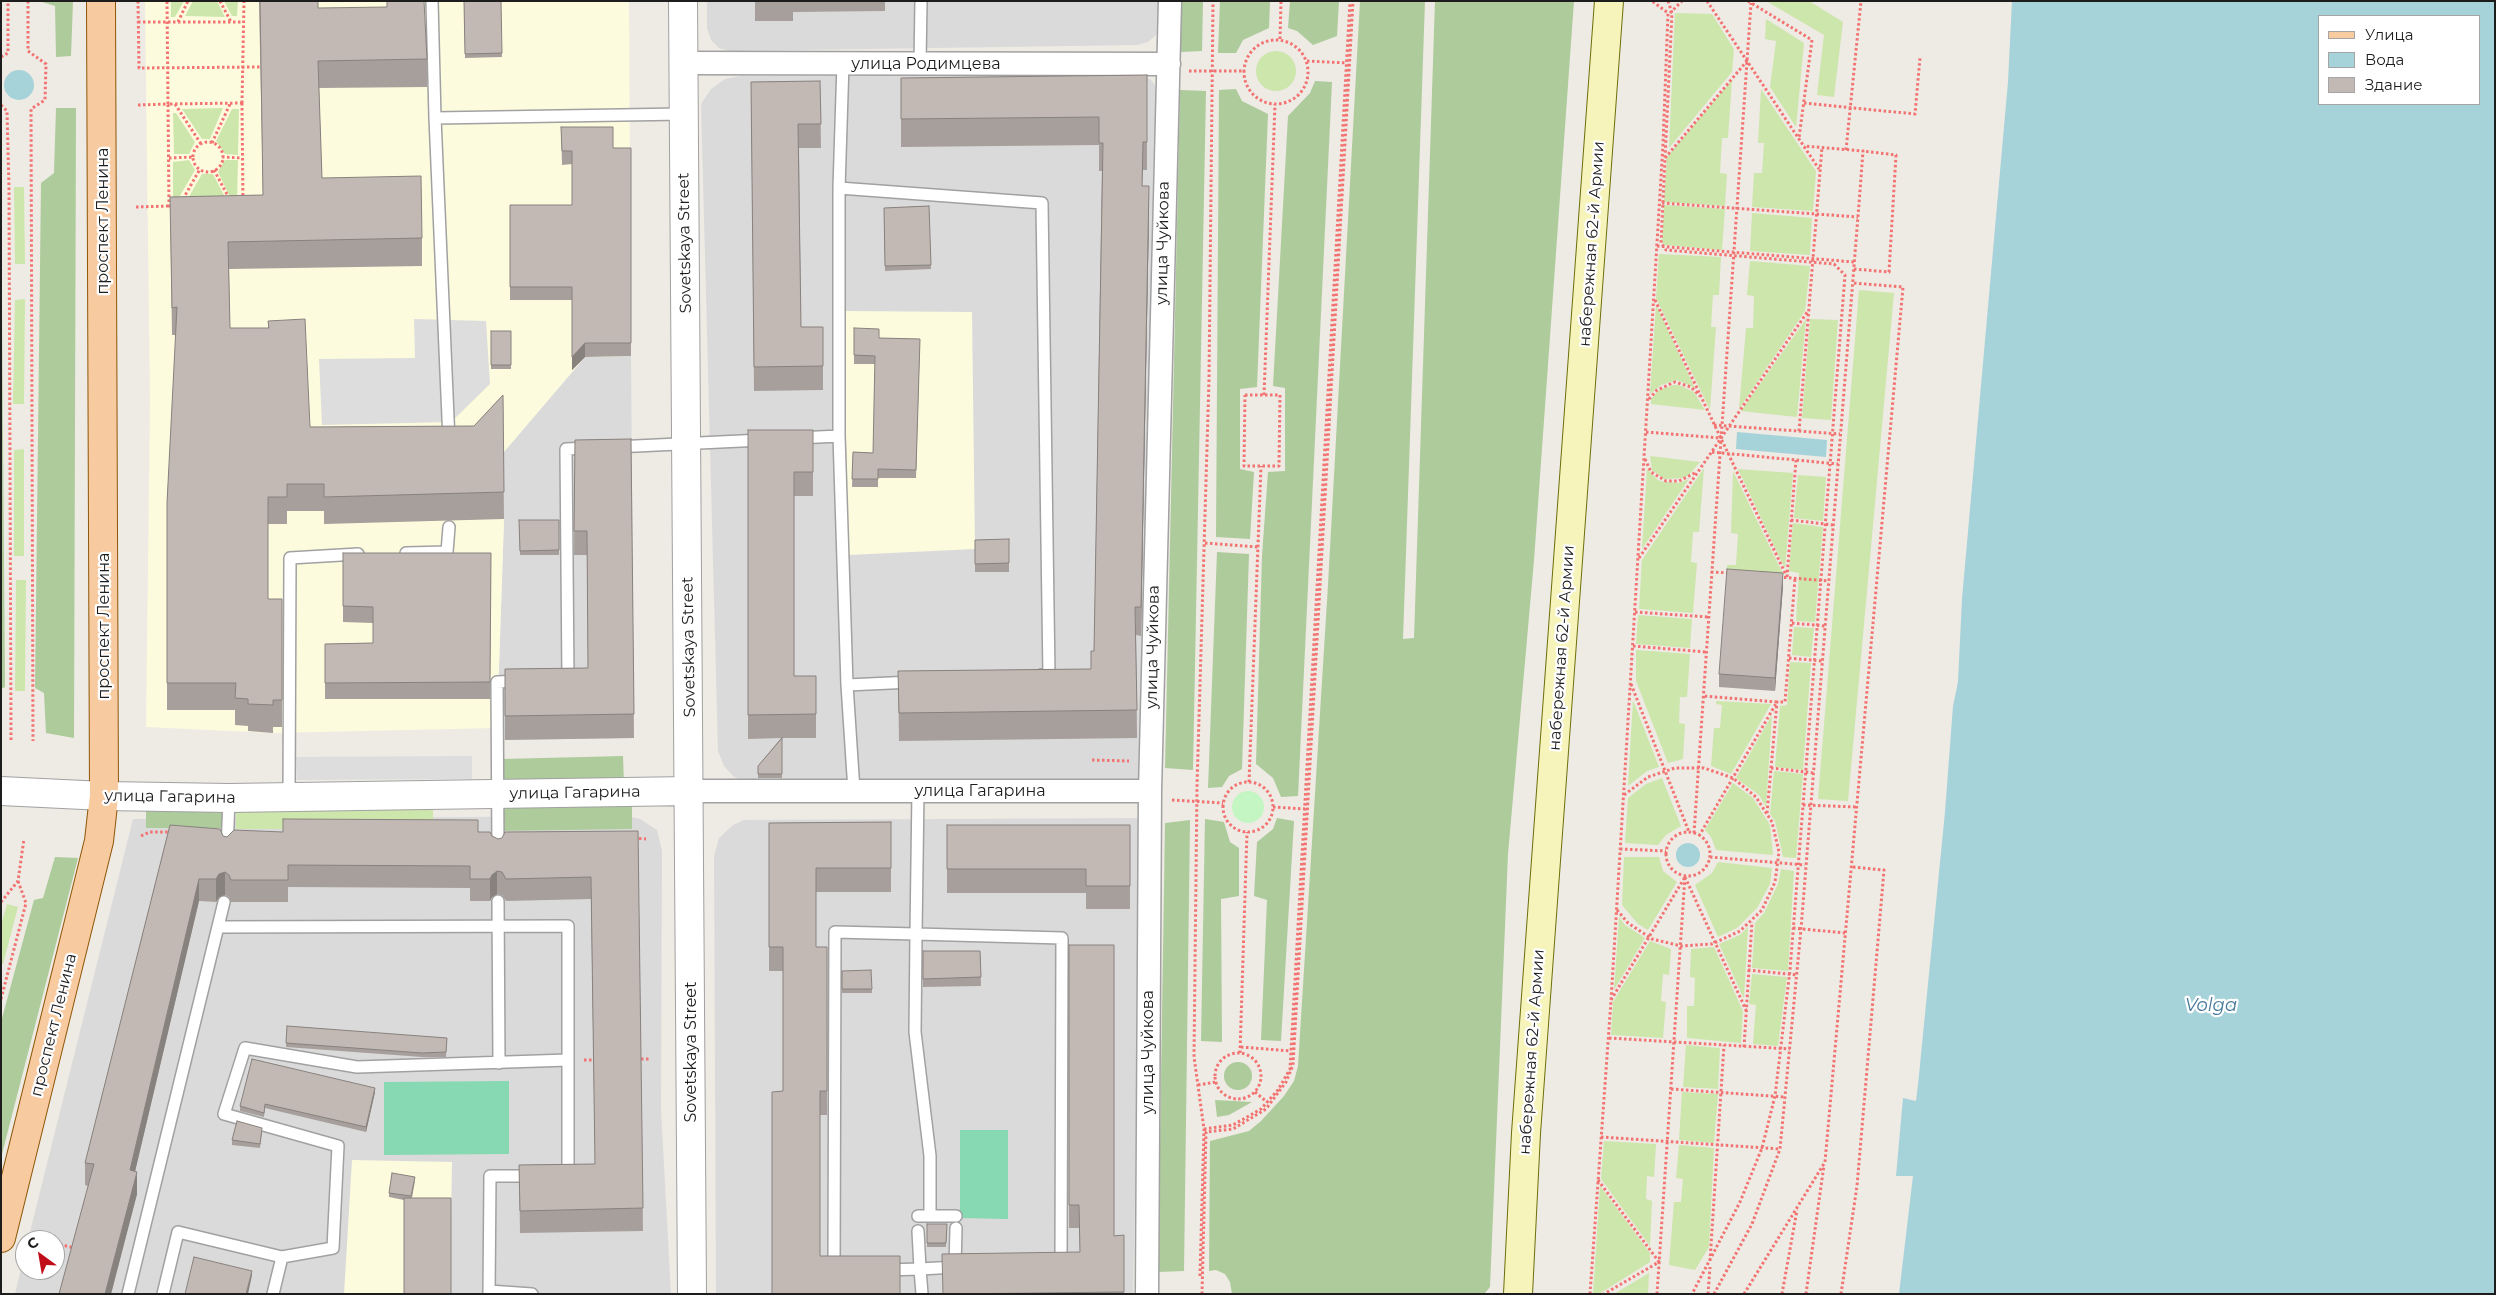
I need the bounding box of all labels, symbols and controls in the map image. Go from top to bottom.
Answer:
legend [2318,15,2481,105]
text: Улица [2365,25,2413,44]
text: Вода [2365,50,2404,69]
street label: улица Родимцева [851,54,1001,74]
text: Здание [2365,75,2423,94]
street label: набережная 62-й Армии [1575,141,1609,347]
street label: проспект Ленина [93,148,113,294]
street label: Sovetskaya Street [674,172,696,314]
street label: улица Чуйкова [1152,181,1174,305]
street label: набережная 62-й Армии [1545,545,1579,751]
street label: проспект Ленина [94,553,114,699]
street label: Sovetskaya Street [678,576,700,718]
street label: улица Чуйкова [1142,585,1164,709]
street label: улица Гагарина [914,781,1046,801]
street label: улица Гагарина [509,782,641,804]
street label: улица Гагарина [104,786,236,808]
street label: набережная 62-й Армии [1515,949,1549,1155]
street label: проспект Ленина [27,951,81,1099]
street label: Sovetskaya Street [681,982,701,1122]
street label: улица Чуйкова [1138,990,1158,1114]
water label: Volga [2185,995,2237,1017]
north arrow [15,1230,65,1280]
text: С [23,1233,42,1253]

